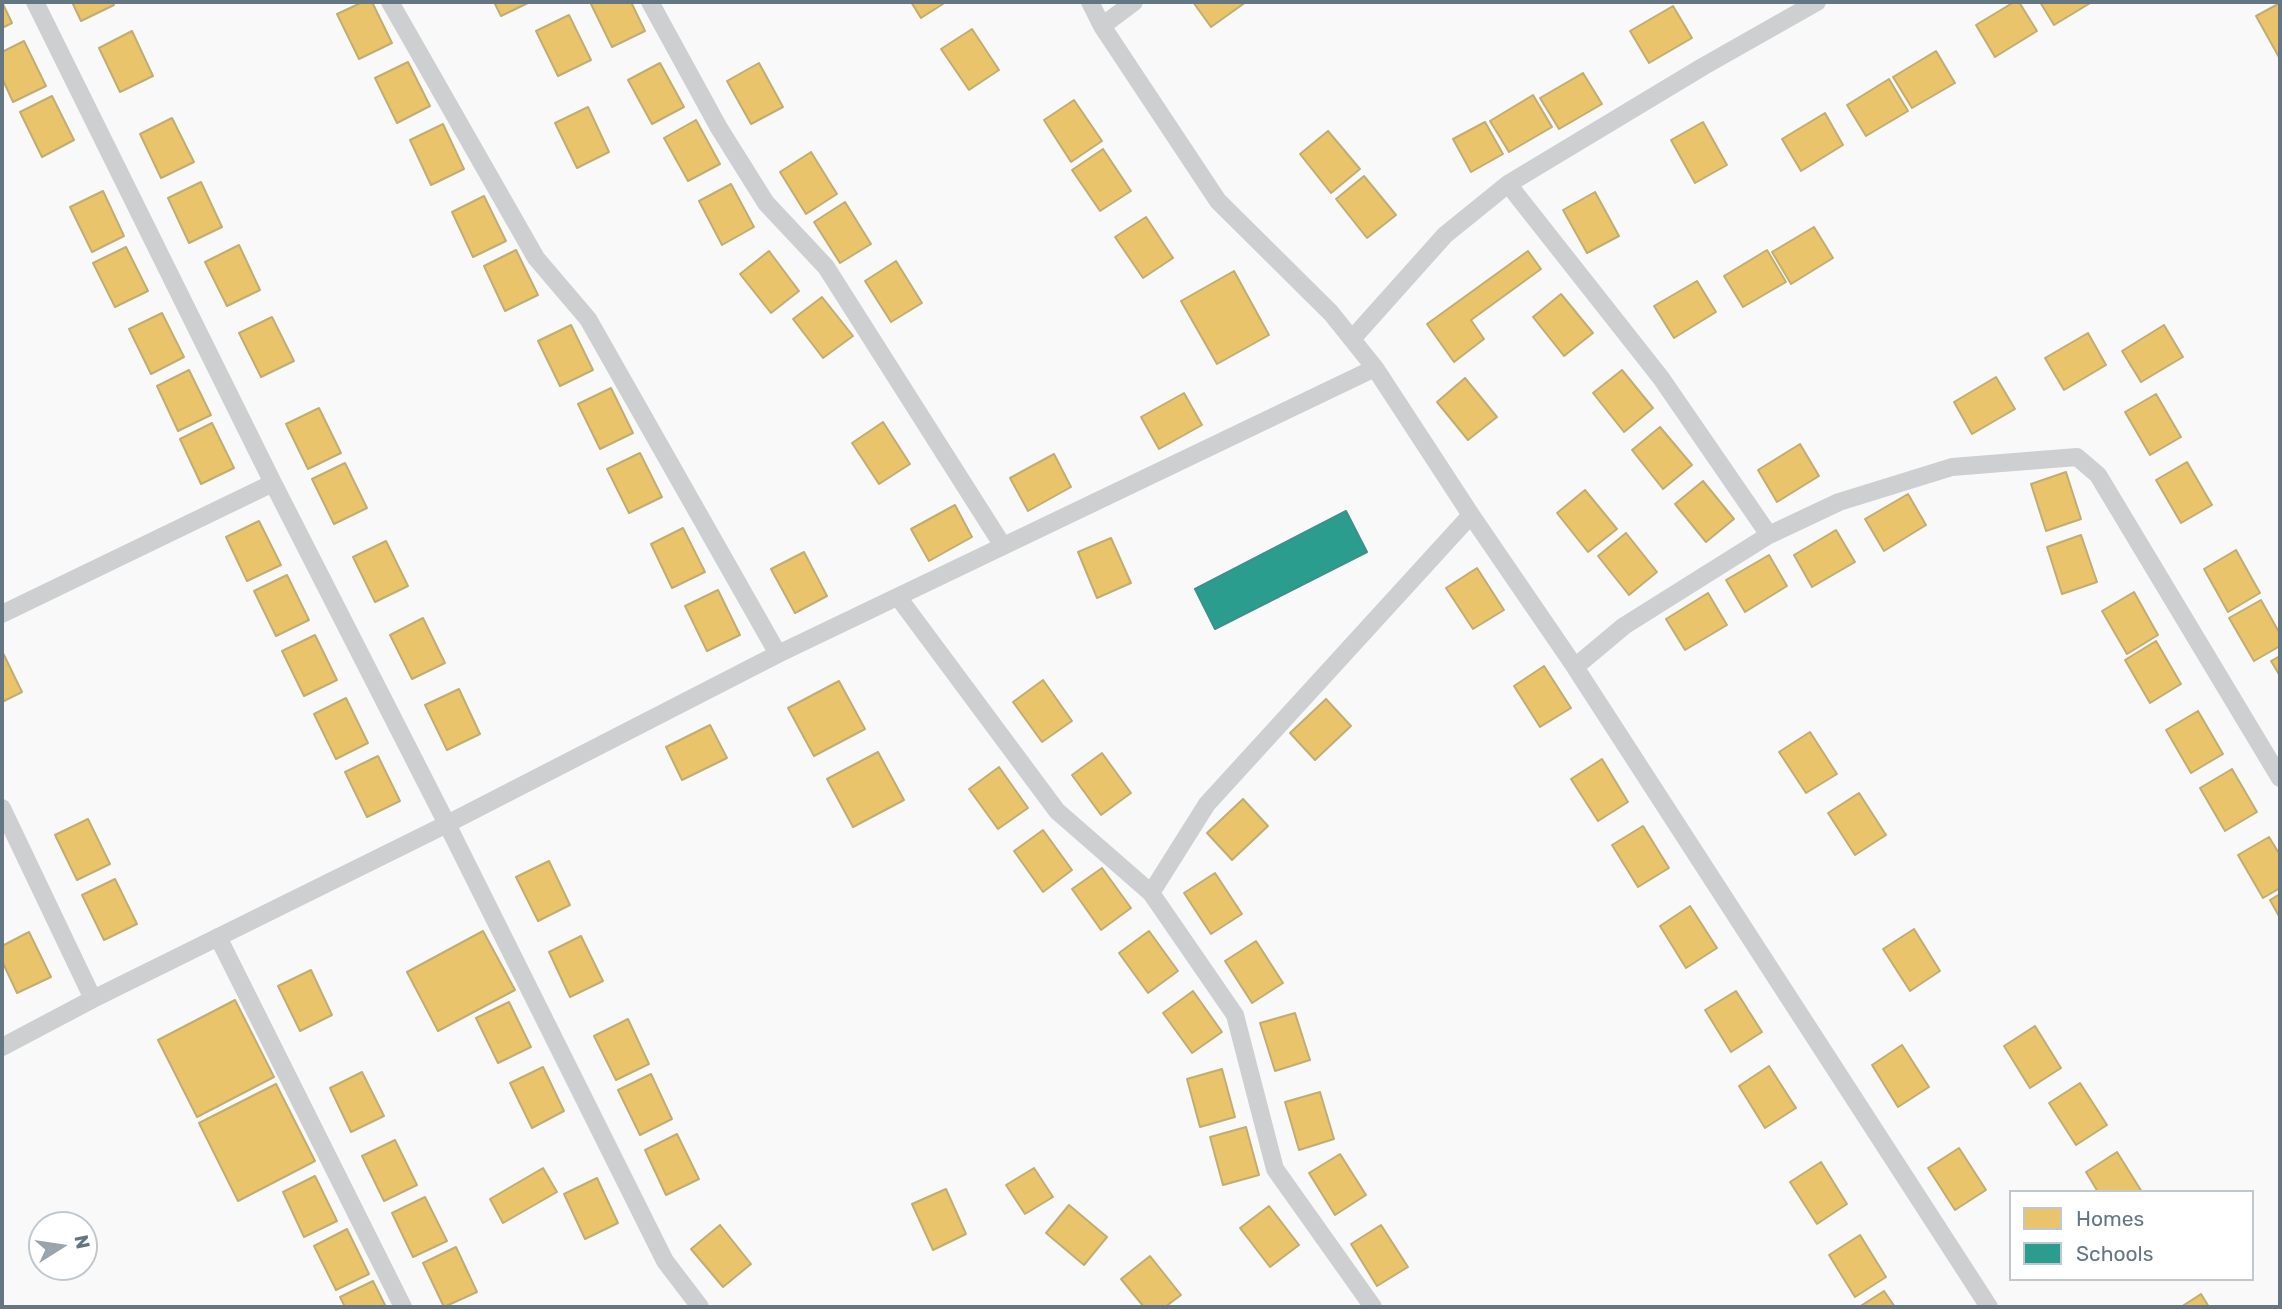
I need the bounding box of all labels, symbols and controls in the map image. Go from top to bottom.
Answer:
legend [2009,1190,2254,1281]
text: Homes [2076,1206,2144,1231]
north arrow [28,1211,98,1281]
text: N [69,1233,95,1251]
text: Schools [2076,1241,2153,1266]

